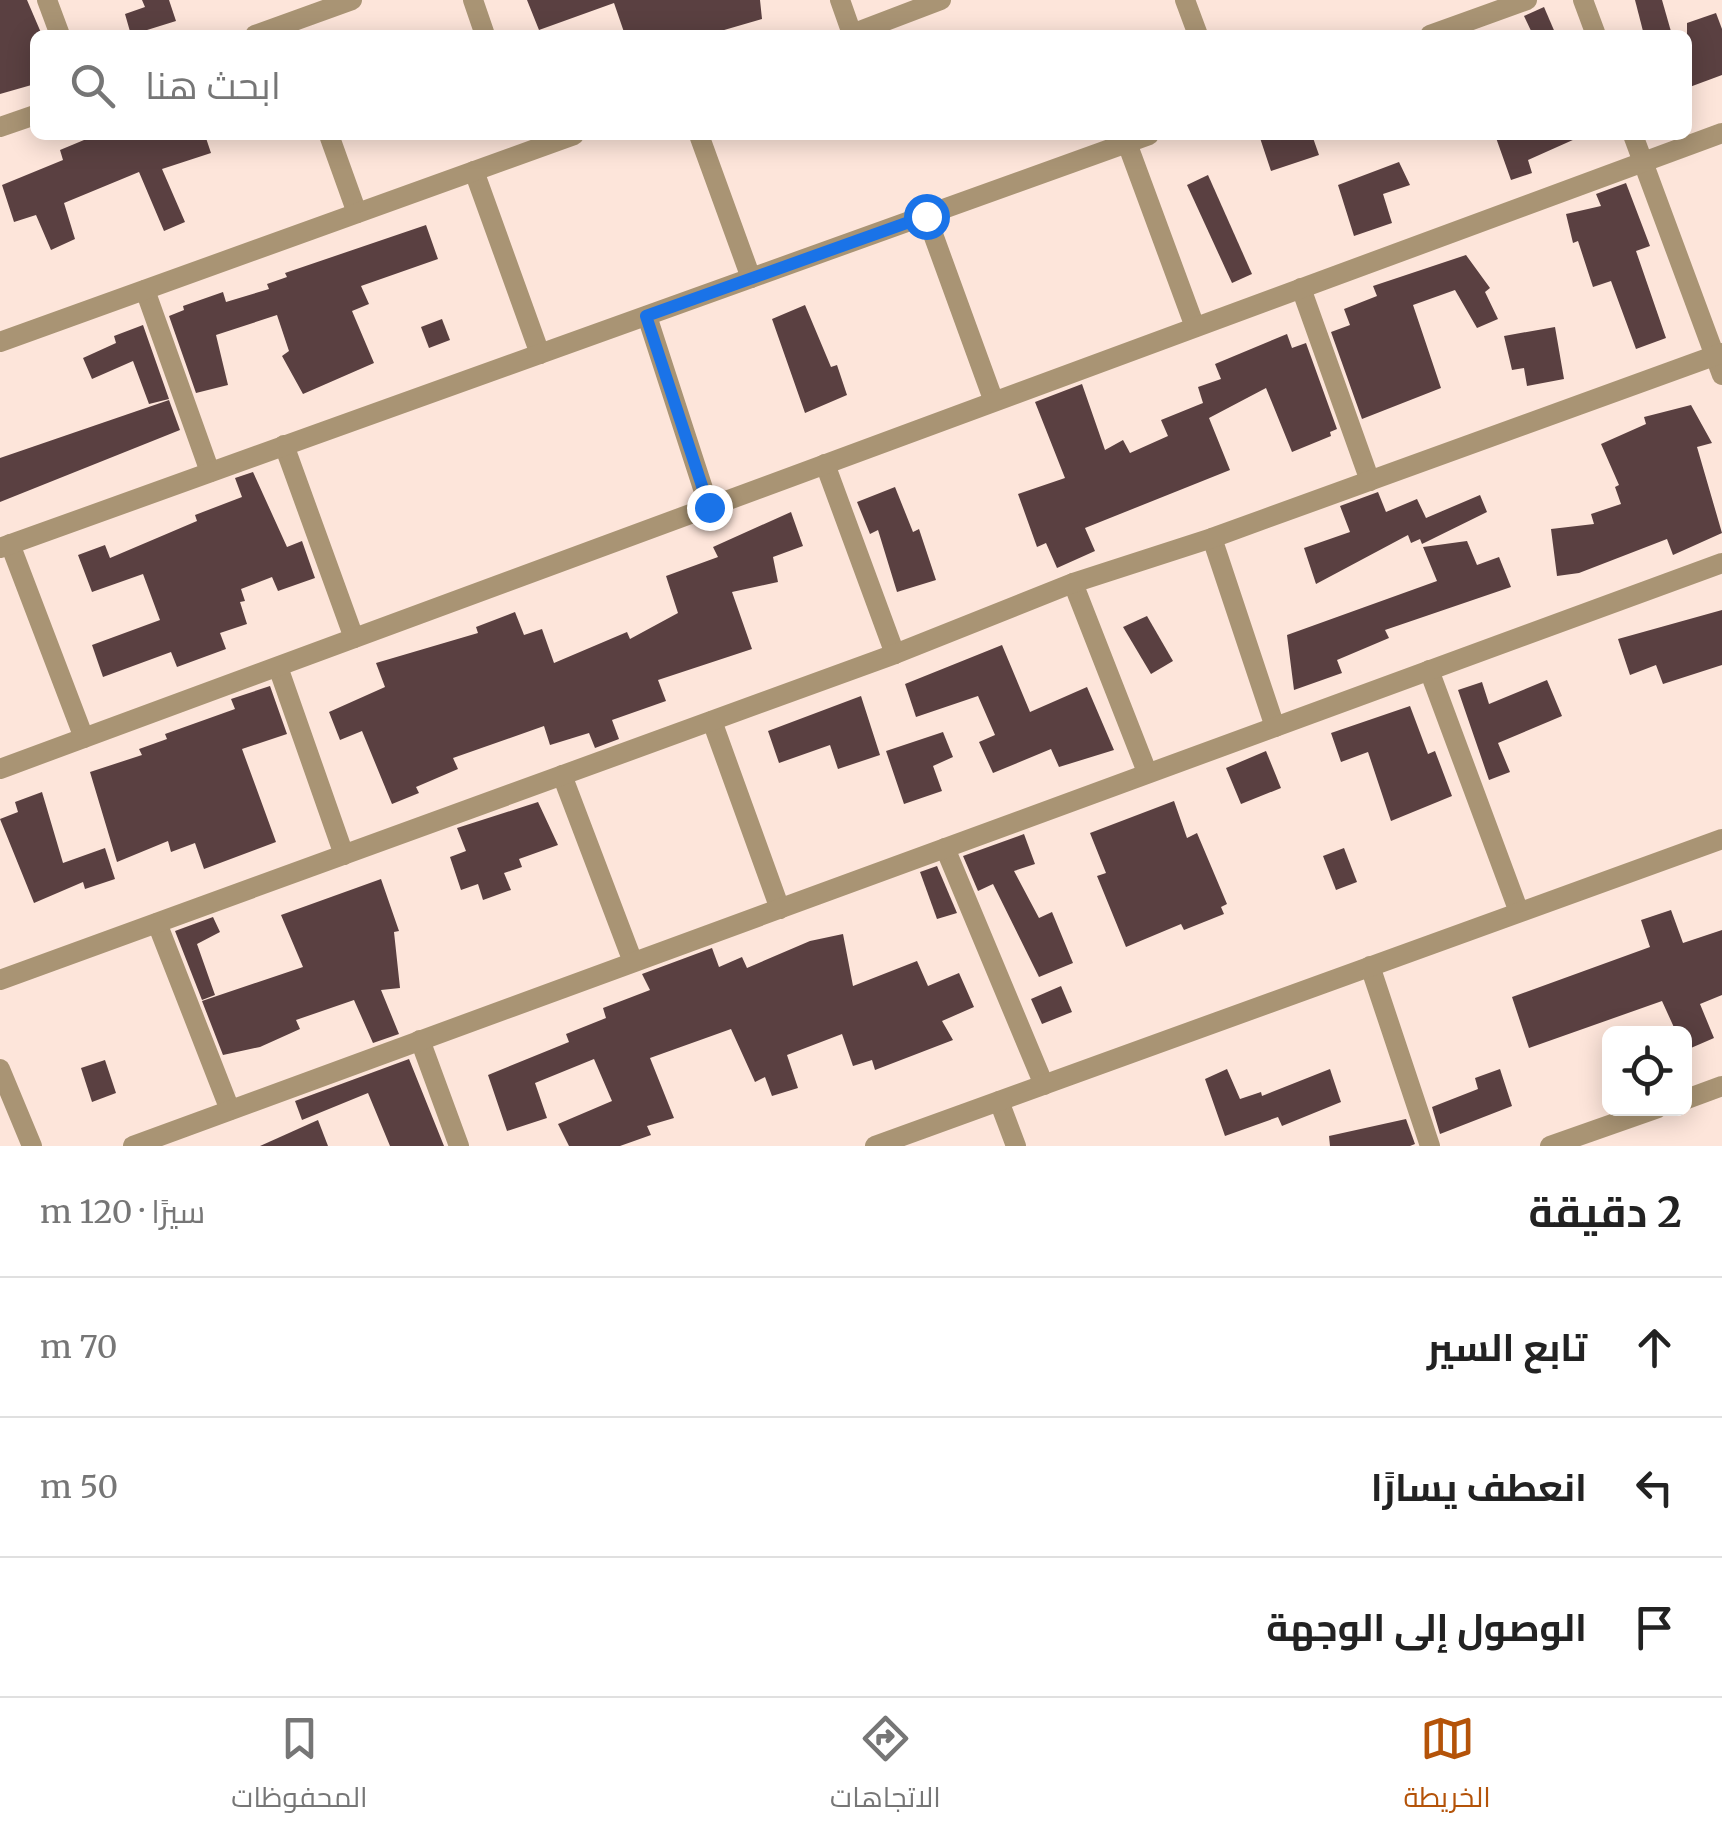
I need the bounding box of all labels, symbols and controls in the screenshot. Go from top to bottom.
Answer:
search box [30,30,1692,140]
icon: search [65,58,120,113]
text: ابحث هنا [145,62,281,109]
route start [904,194,950,240]
route end [687,485,733,531]
map controls [1602,1026,1692,1116]
button: locate [1602,1026,1692,1116]
text: 2 دقيقة [1529,1186,1682,1238]
text: سيرًا · 120 m [40,1192,205,1232]
icon: ahead [1627,1320,1682,1375]
text: تابع السير [1427,1324,1587,1371]
text: 70 m [40,1327,117,1367]
icon: left [1627,1460,1682,1515]
text: انعطف يسارًا [1371,1464,1587,1511]
text: 50 m [40,1467,118,1507]
icon: arrive [1627,1600,1682,1655]
text: الوصول إلى الوجهة [1266,1604,1587,1651]
tab: المحفوظات [231,1711,368,1823]
tab: الاتجاهات [830,1711,941,1823]
tab: الخريطة [1403,1711,1491,1823]

